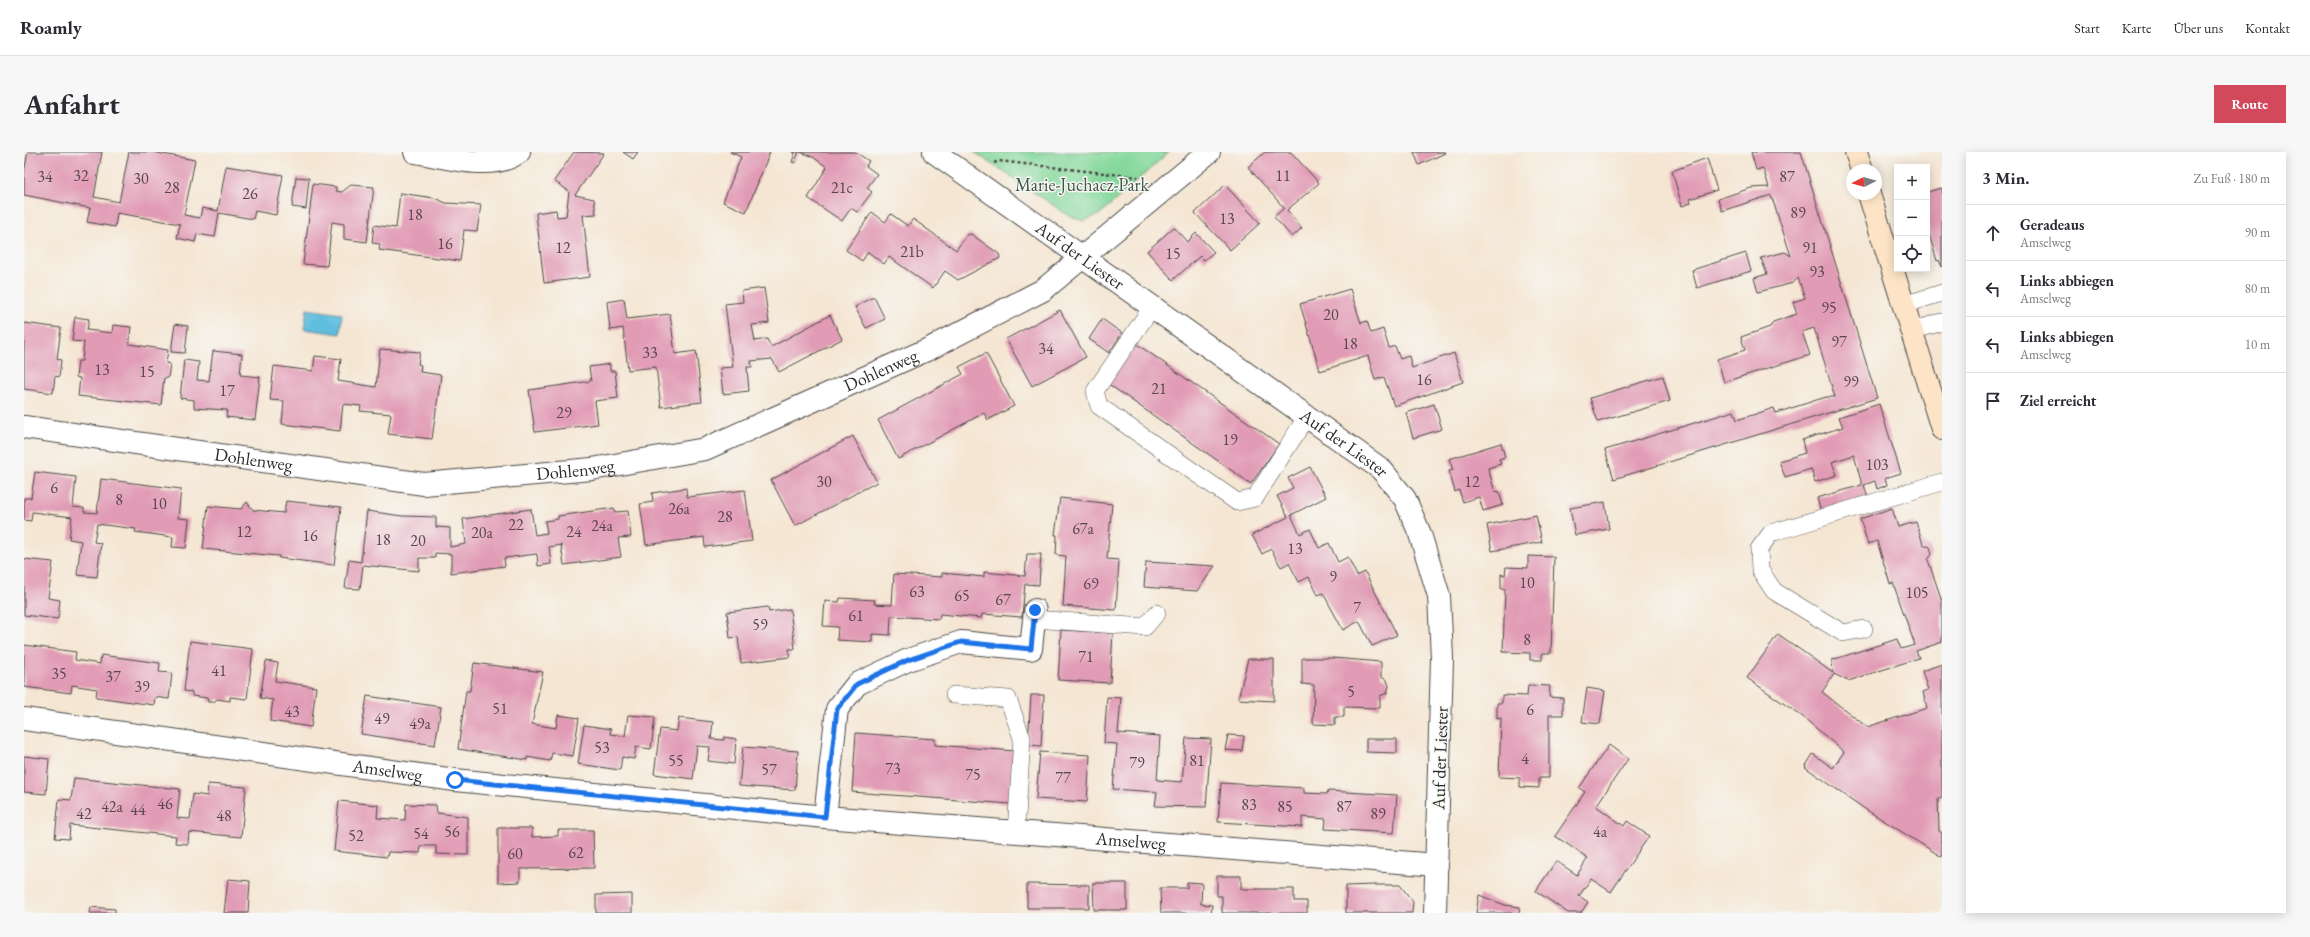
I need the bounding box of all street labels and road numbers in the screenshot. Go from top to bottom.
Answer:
street label: Auf der Liester [1031,215,1129,294]
street label: Dohlenweg [840,343,921,397]
street label: Auf der Liester [1295,403,1395,481]
street label: Dohlenweg [213,442,294,476]
street label: Dohlenweg [535,453,616,485]
street label: Auf der Liester [1426,706,1453,811]
street label: Amselweg [350,753,424,786]
street label: Amselweg [1094,826,1167,855]

